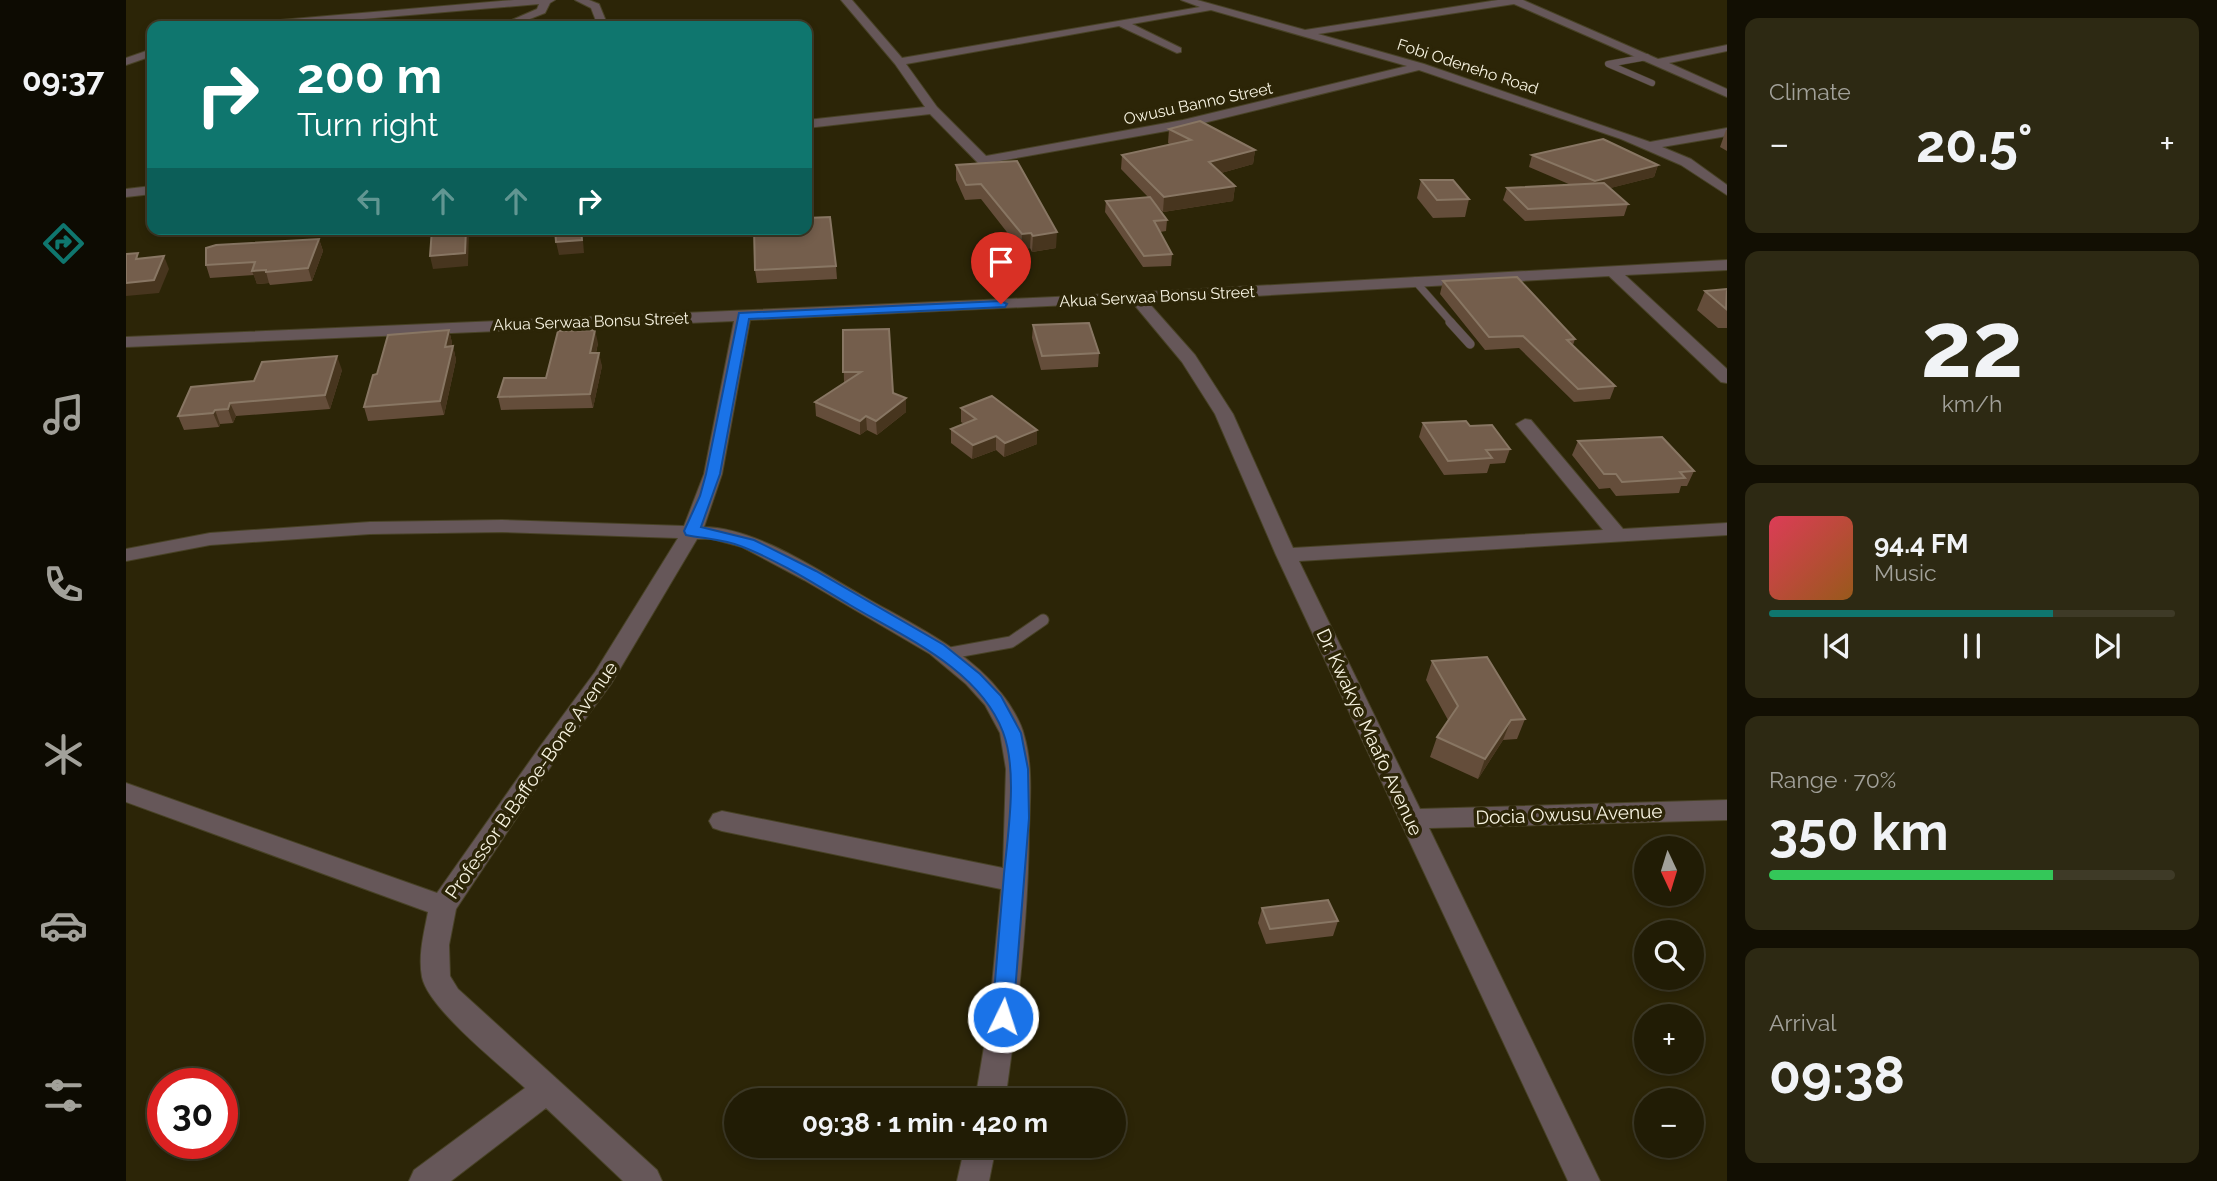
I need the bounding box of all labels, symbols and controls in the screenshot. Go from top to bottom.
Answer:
street label: Fobi Odeneho Road [1395,35,1541,98]
text: 200 m [297,47,442,104]
icon: right [182,49,273,140]
text: 09:37 [22,61,104,98]
street label: Owusu Banno Street [1122,78,1275,129]
text: Climate [1769,78,1851,105]
text: Turn right [297,106,438,143]
text: 20.5° [1916,113,2033,174]
text: − [1769,121,1789,166]
text: + [2159,121,2175,166]
icon: left [351,182,389,220]
icon: ahead [424,182,462,220]
icon: ahead [497,182,535,220]
icon: right [570,182,608,220]
icon: directions [39,219,88,268]
pin [971,232,1031,304]
icon: arrive [982,243,1020,281]
street label: Akua Serwaa Bonsu Street [1059,282,1256,311]
text: 22 [1921,291,2023,398]
street label: Akua Serwaa Bonsu Street [493,309,690,334]
icon: music [39,390,88,439]
text: km/h [1942,390,2002,417]
text: 94.4 FM [1874,529,1969,559]
text: Music [1874,559,1937,586]
icon: phone [39,560,88,609]
street label: Dr. Kwakye Maafo Avenue [1312,625,1428,839]
icon: previous [1818,627,1856,665]
icon: pause [1953,627,1991,665]
icon: next [2088,627,2126,665]
street label: Professor B.Baffoe-Bone Avenue [440,657,622,903]
icon: climate [39,730,88,779]
text: Range · 70% [1769,766,1896,793]
street label: Docia Owusu Avenue [1475,800,1663,828]
text: 350 km [1769,801,1949,862]
north arrow [1634,836,1704,906]
map controls [1634,836,1704,1158]
icon: car [39,901,88,950]
button: search [1634,920,1704,990]
position arrow [966,980,1040,1054]
button: + [1634,1004,1704,1074]
text: Arrival [1769,1009,1836,1036]
text: 09:38 [1769,1044,1905,1105]
speed limit sign: 30 [147,1068,238,1159]
icon: filters [39,1071,88,1120]
button: − [1634,1088,1704,1158]
text: 09:38 · 1 min · 420 m [802,1108,1048,1138]

